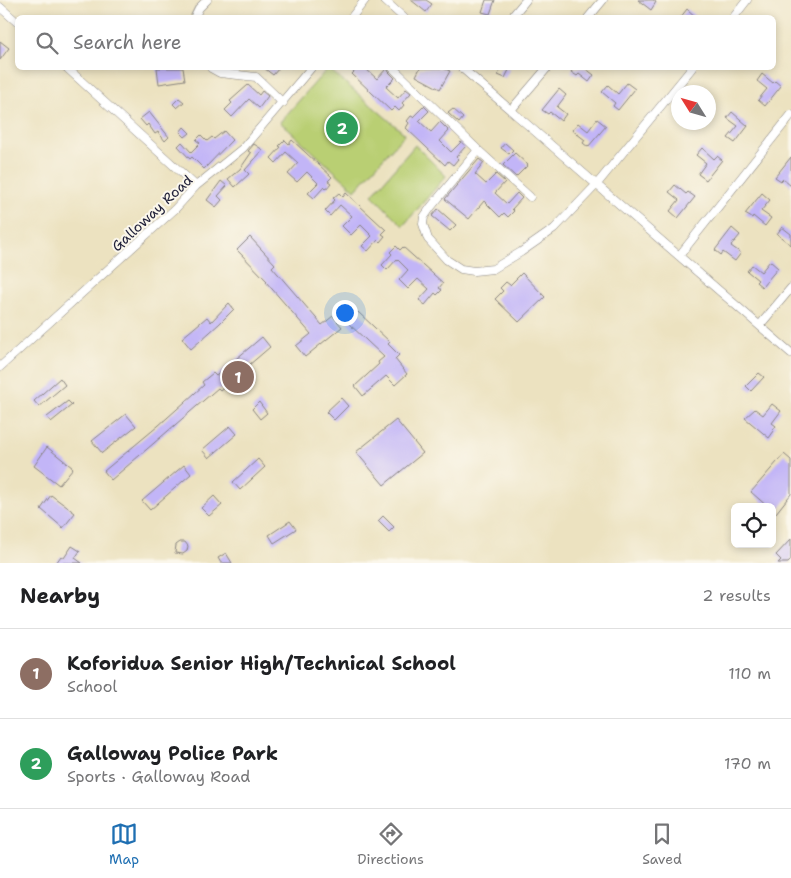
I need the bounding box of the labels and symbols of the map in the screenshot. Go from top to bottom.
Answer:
north arrow [671,85,716,130]
pin: 2 [326,109,358,147]
street label: Galloway Road [108,171,196,255]
your location [332,300,358,326]
pin: 1 [222,358,254,396]

